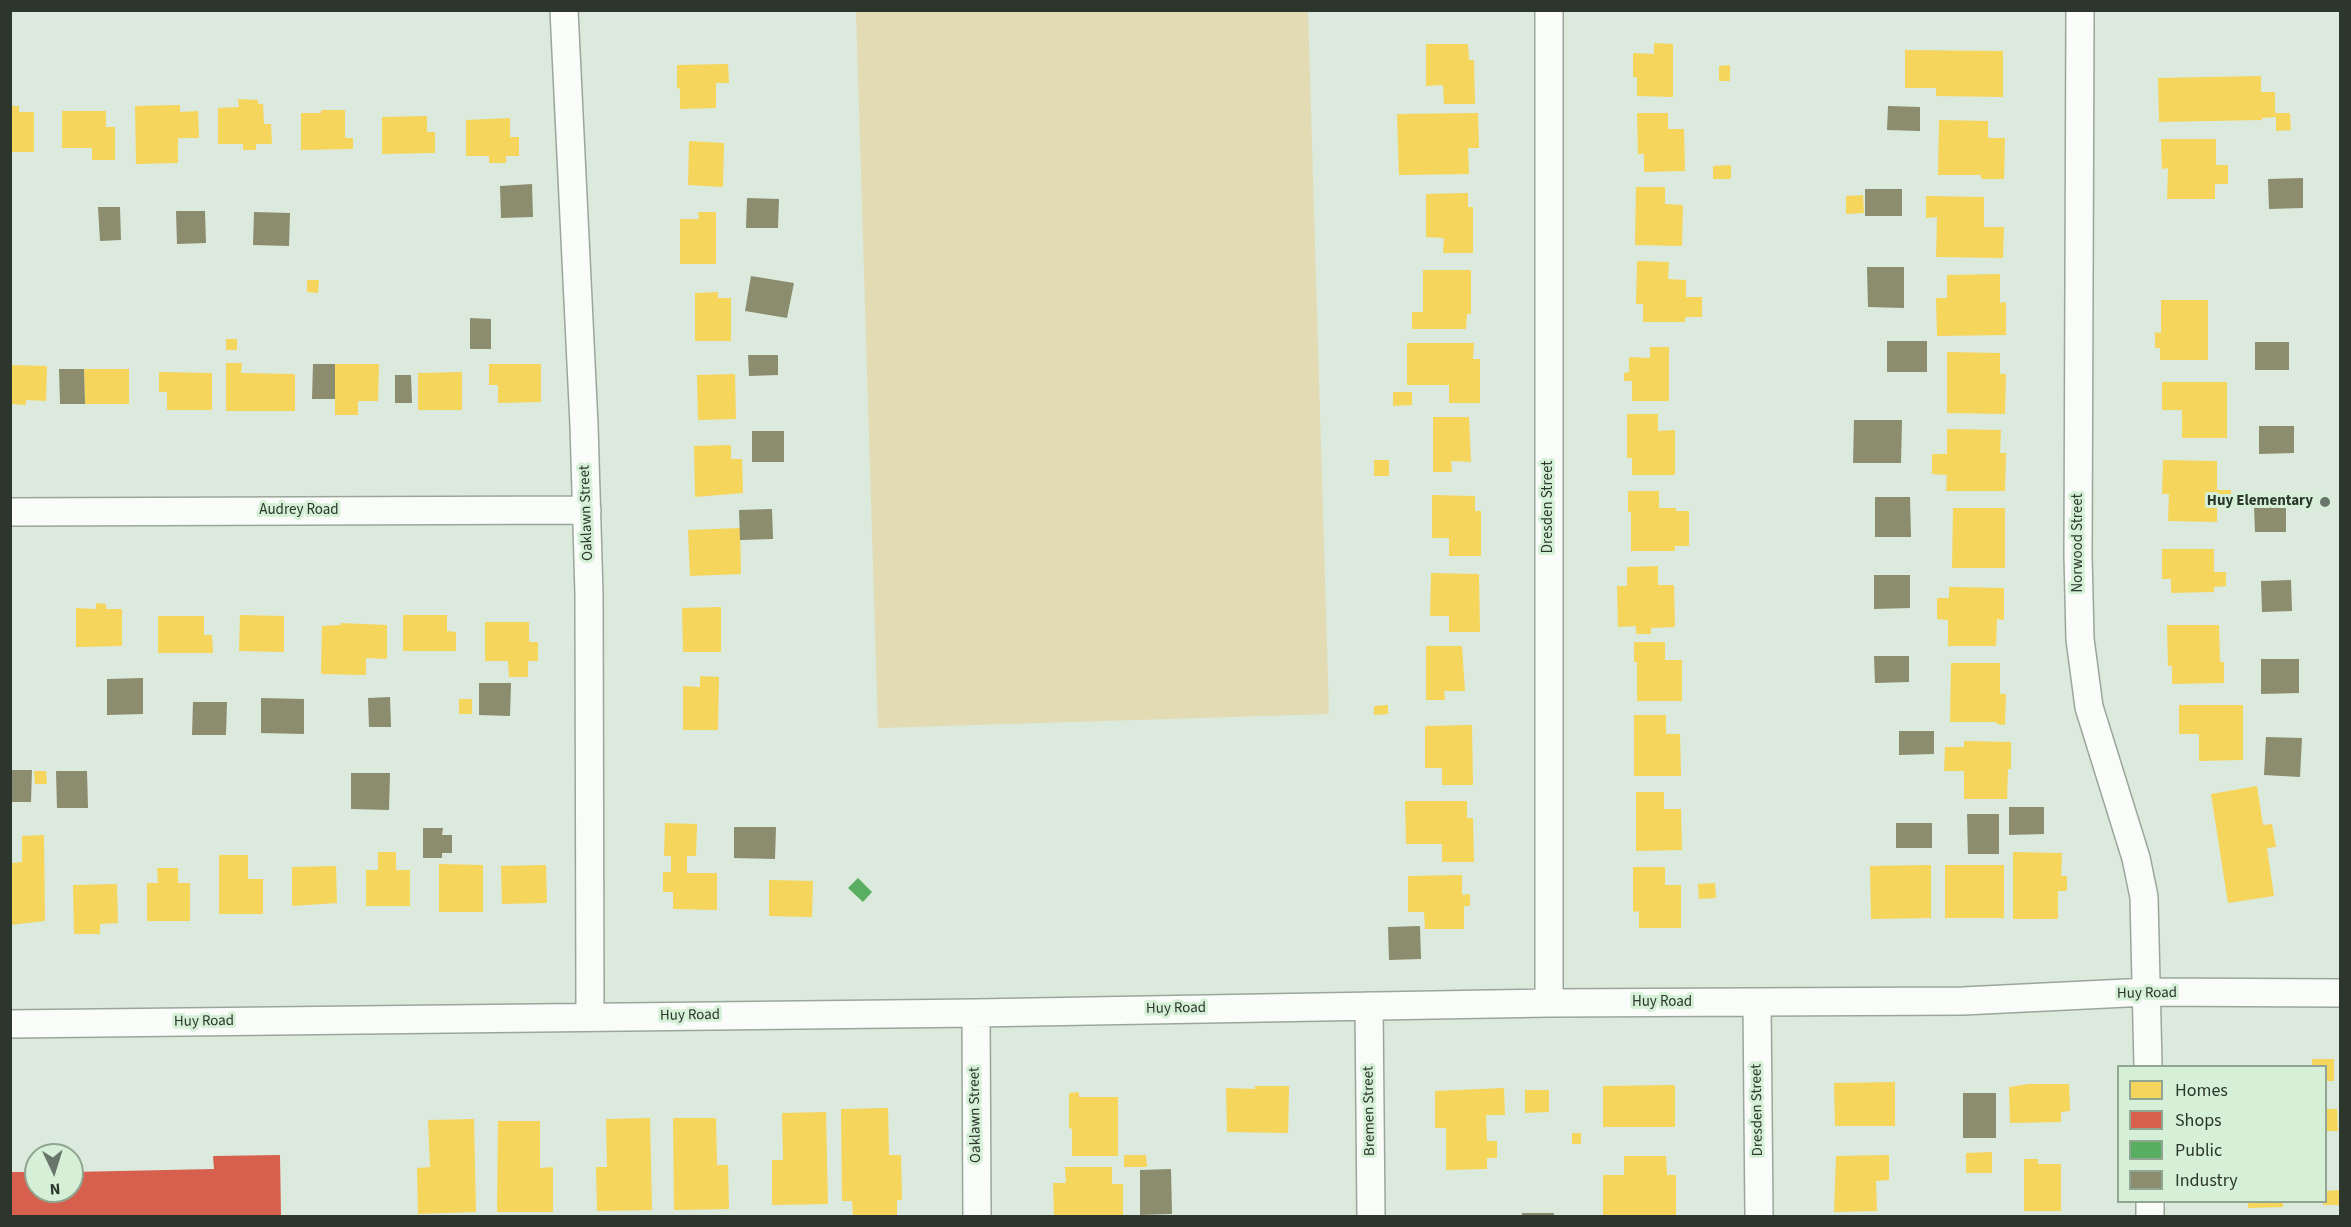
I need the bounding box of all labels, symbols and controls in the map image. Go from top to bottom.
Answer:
street label: Dresden Street [1540,461,1558,553]
street label: Oaklawn Street [576,465,598,561]
street label: Norwood Street [2070,493,2088,593]
place label: Huy Elementary [2207,493,2313,511]
marker: Huy Elementary [2318,495,2332,509]
street label: Audrey Road [259,502,339,520]
street label: Huy Road [2117,984,2177,1004]
street label: Huy Road [1632,994,1692,1012]
street label: Huy Road [1146,999,1206,1019]
street label: Huy Road [660,1006,720,1026]
street label: Huy Road [174,1012,234,1032]
street label: Dresden Street [1748,1064,1768,1156]
legend [2117,1065,2327,1203]
street label: Bremen Street [1360,1066,1380,1156]
street label: Oaklawn Street [966,1067,986,1163]
text: Homes [2175,1078,2228,1103]
text: Shops [2175,1108,2222,1133]
text: Public [2175,1138,2222,1163]
north arrow [24,1143,84,1203]
text: Industry [2175,1168,2238,1193]
text: N [49,1178,61,1200]

